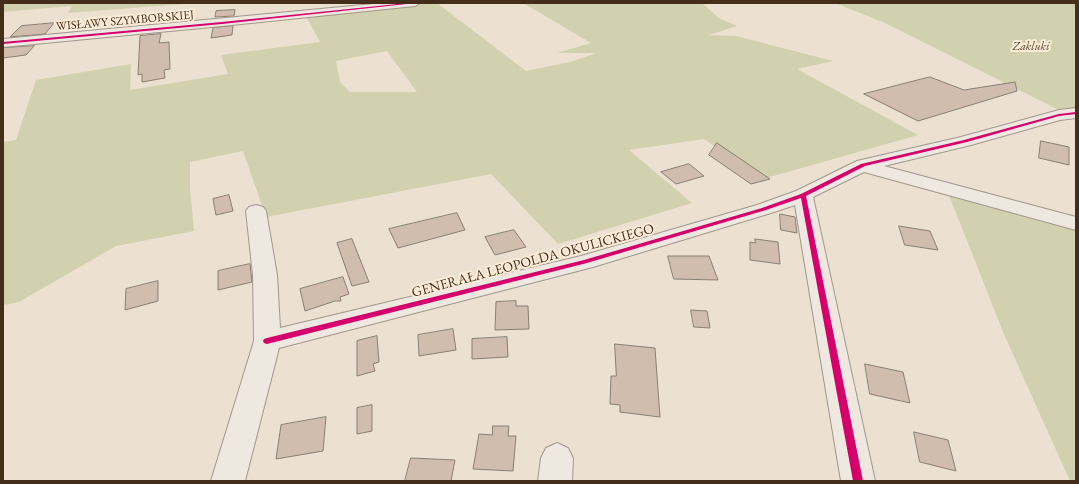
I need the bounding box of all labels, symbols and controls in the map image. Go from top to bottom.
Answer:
street label: WISŁAWY SZYMBORSKIEJ [55,8,195,34]
park label: Zakluki [1013,40,1049,54]
street label: GENERAŁA LEOPOLDA OKULICKIEGO [410,220,656,302]

